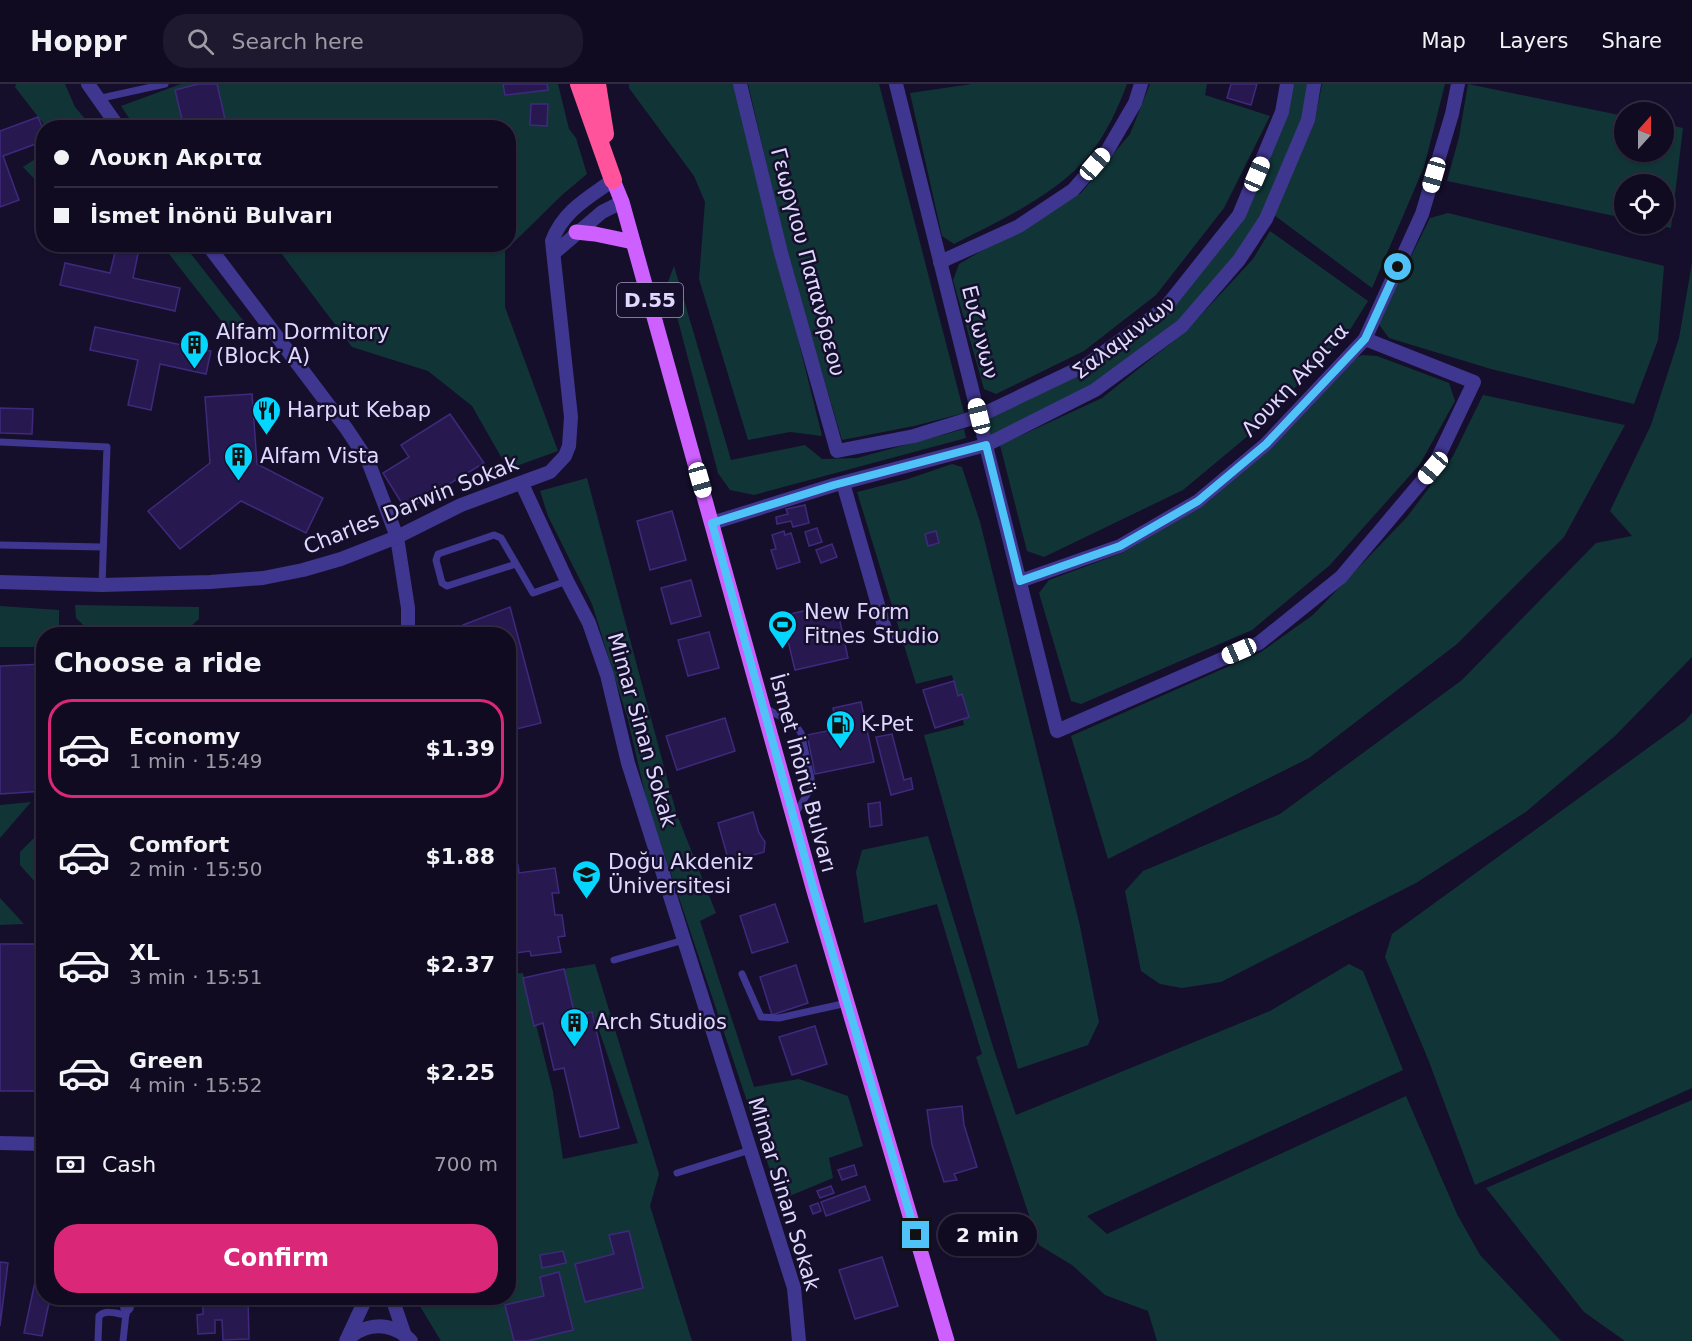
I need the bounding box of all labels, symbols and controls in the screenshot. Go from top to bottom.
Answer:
search box [163,14,583,68]
text: Hoppr [30,25,127,58]
icon: search [184,25,217,58]
text: Search here [232,29,364,54]
text: Map [1422,29,1466,53]
text: Layers [1499,29,1568,53]
text: Share [1601,29,1662,53]
north arrow [1614,102,1674,162]
map controls [1614,102,1674,234]
text: Λουκη Ακριτα [90,145,262,170]
street label: Γεωργιου Παπανδρεου [766,145,850,379]
car [1076,145,1114,183]
car [1242,154,1272,194]
car [1420,155,1448,195]
button: locate [1614,174,1674,234]
text: İsmet İnönü Bulvarı [90,203,333,228]
route start [1384,253,1411,280]
road number: D.55 [617,283,683,317]
street label: Ευζωνων [957,283,1003,381]
street label: Σαλαμινιων [1068,292,1180,384]
street label: Λουκη Ακριτα [1237,319,1353,441]
place label: Alfam Dormitory (Block A) [216,320,389,368]
building icon: Alfam Dormitory (Block A) [179,328,211,370]
restaurant icon: Harput Kebap [250,394,282,436]
car [966,396,992,436]
place label: Harput Kebap [287,398,431,422]
building icon: Alfam Vista [223,440,255,482]
place label: Alfam Vista [260,444,379,468]
car [1415,448,1451,488]
street label: Charles Darwin Sokak [300,451,523,559]
car [686,460,714,500]
place label: New Form Fitnes Studio [804,600,939,648]
sports icon: New Form Fitnes Studio [767,608,799,650]
street label: Mimar Sinan Sokak [603,630,681,831]
car [1219,635,1259,667]
text: Choose a ride [54,647,262,678]
street label: İsmet İnönü Bulvarı [765,671,842,875]
fuel station icon: K-Pet [824,708,856,750]
place label: K-Pet [861,712,913,736]
icon: car [57,722,111,776]
text: Economy [129,724,240,749]
text: $1.39 [425,736,495,761]
text: 1 min · 15:49 [129,749,263,773]
icon: car [57,830,111,884]
text: Comfort [129,832,229,857]
text: $1.88 [425,844,495,869]
place label: Doğu Akdeniz Üniversitesi [608,850,753,898]
text: 2 min · 15:50 [129,857,263,881]
school or university icon: Doğu Akdeniz Üniversitesi [571,858,603,900]
icon: car [57,938,111,992]
text: XL [129,940,160,965]
text: $2.37 [425,952,495,977]
text: 3 min · 15:51 [129,965,263,989]
building icon: Arch Studios [558,1006,590,1048]
place label: Arch Studios [595,1010,727,1034]
icon: car [57,1046,111,1100]
text: Green [129,1048,203,1073]
text: $2.25 [425,1060,495,1085]
text: 4 min · 15:52 [129,1073,263,1097]
street label: Mimar Sinan Sokak [743,1094,825,1294]
icon: cash [54,1148,87,1181]
text: Cash [102,1152,156,1177]
text: 700 m [434,1152,498,1176]
callout: 2 min [937,1214,1036,1256]
route end [902,1221,929,1248]
text: 2 min [956,1223,1019,1247]
button: Confirm [54,1224,498,1293]

